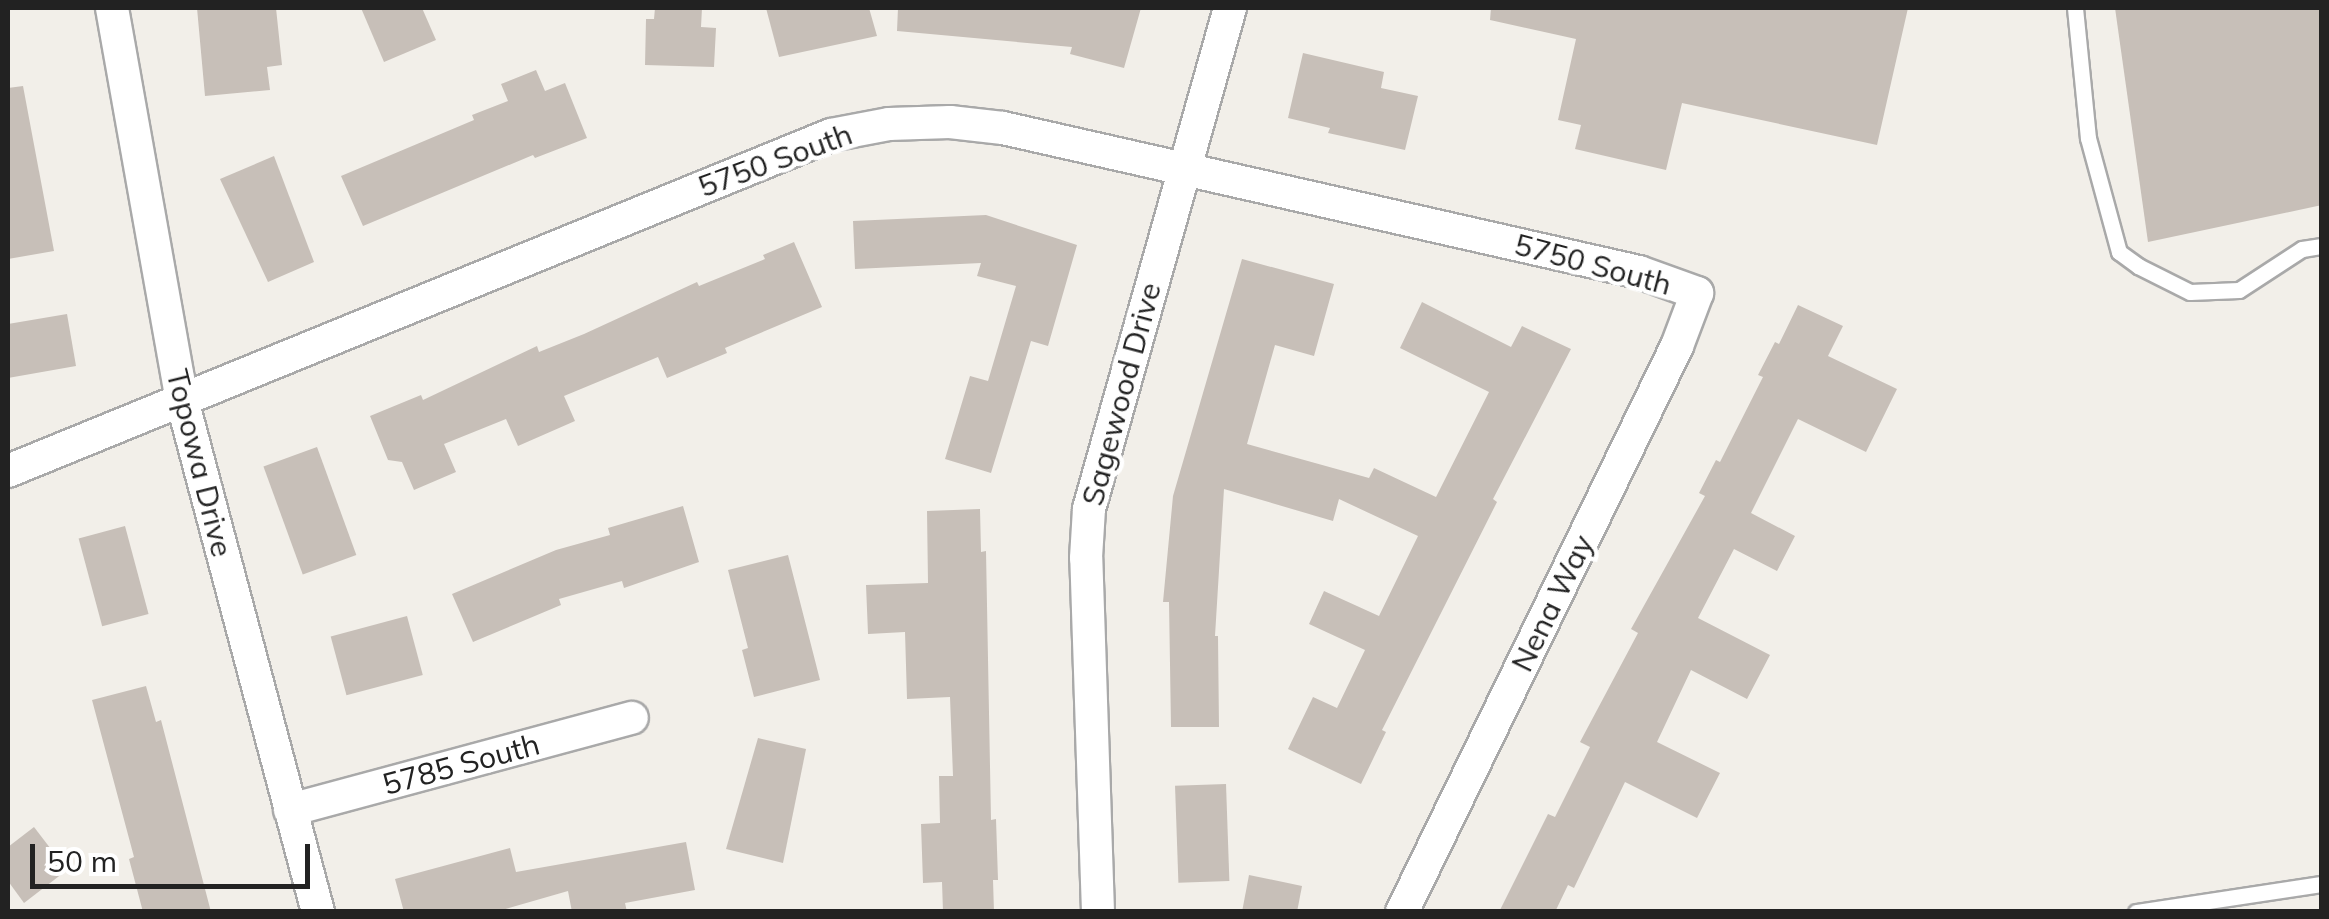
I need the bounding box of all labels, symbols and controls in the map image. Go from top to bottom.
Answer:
street label: 5750 South [693,116,857,204]
street label: 5750 South [1511,226,1675,302]
street label: Sagewood Drive [1074,279,1168,509]
street label: Topowa Drive [159,366,241,560]
street label: Nena Way [1503,529,1601,677]
street label: 5785 South [379,726,543,802]
scale bar [35,824,315,886]
text: 50 m [47,842,117,880]

